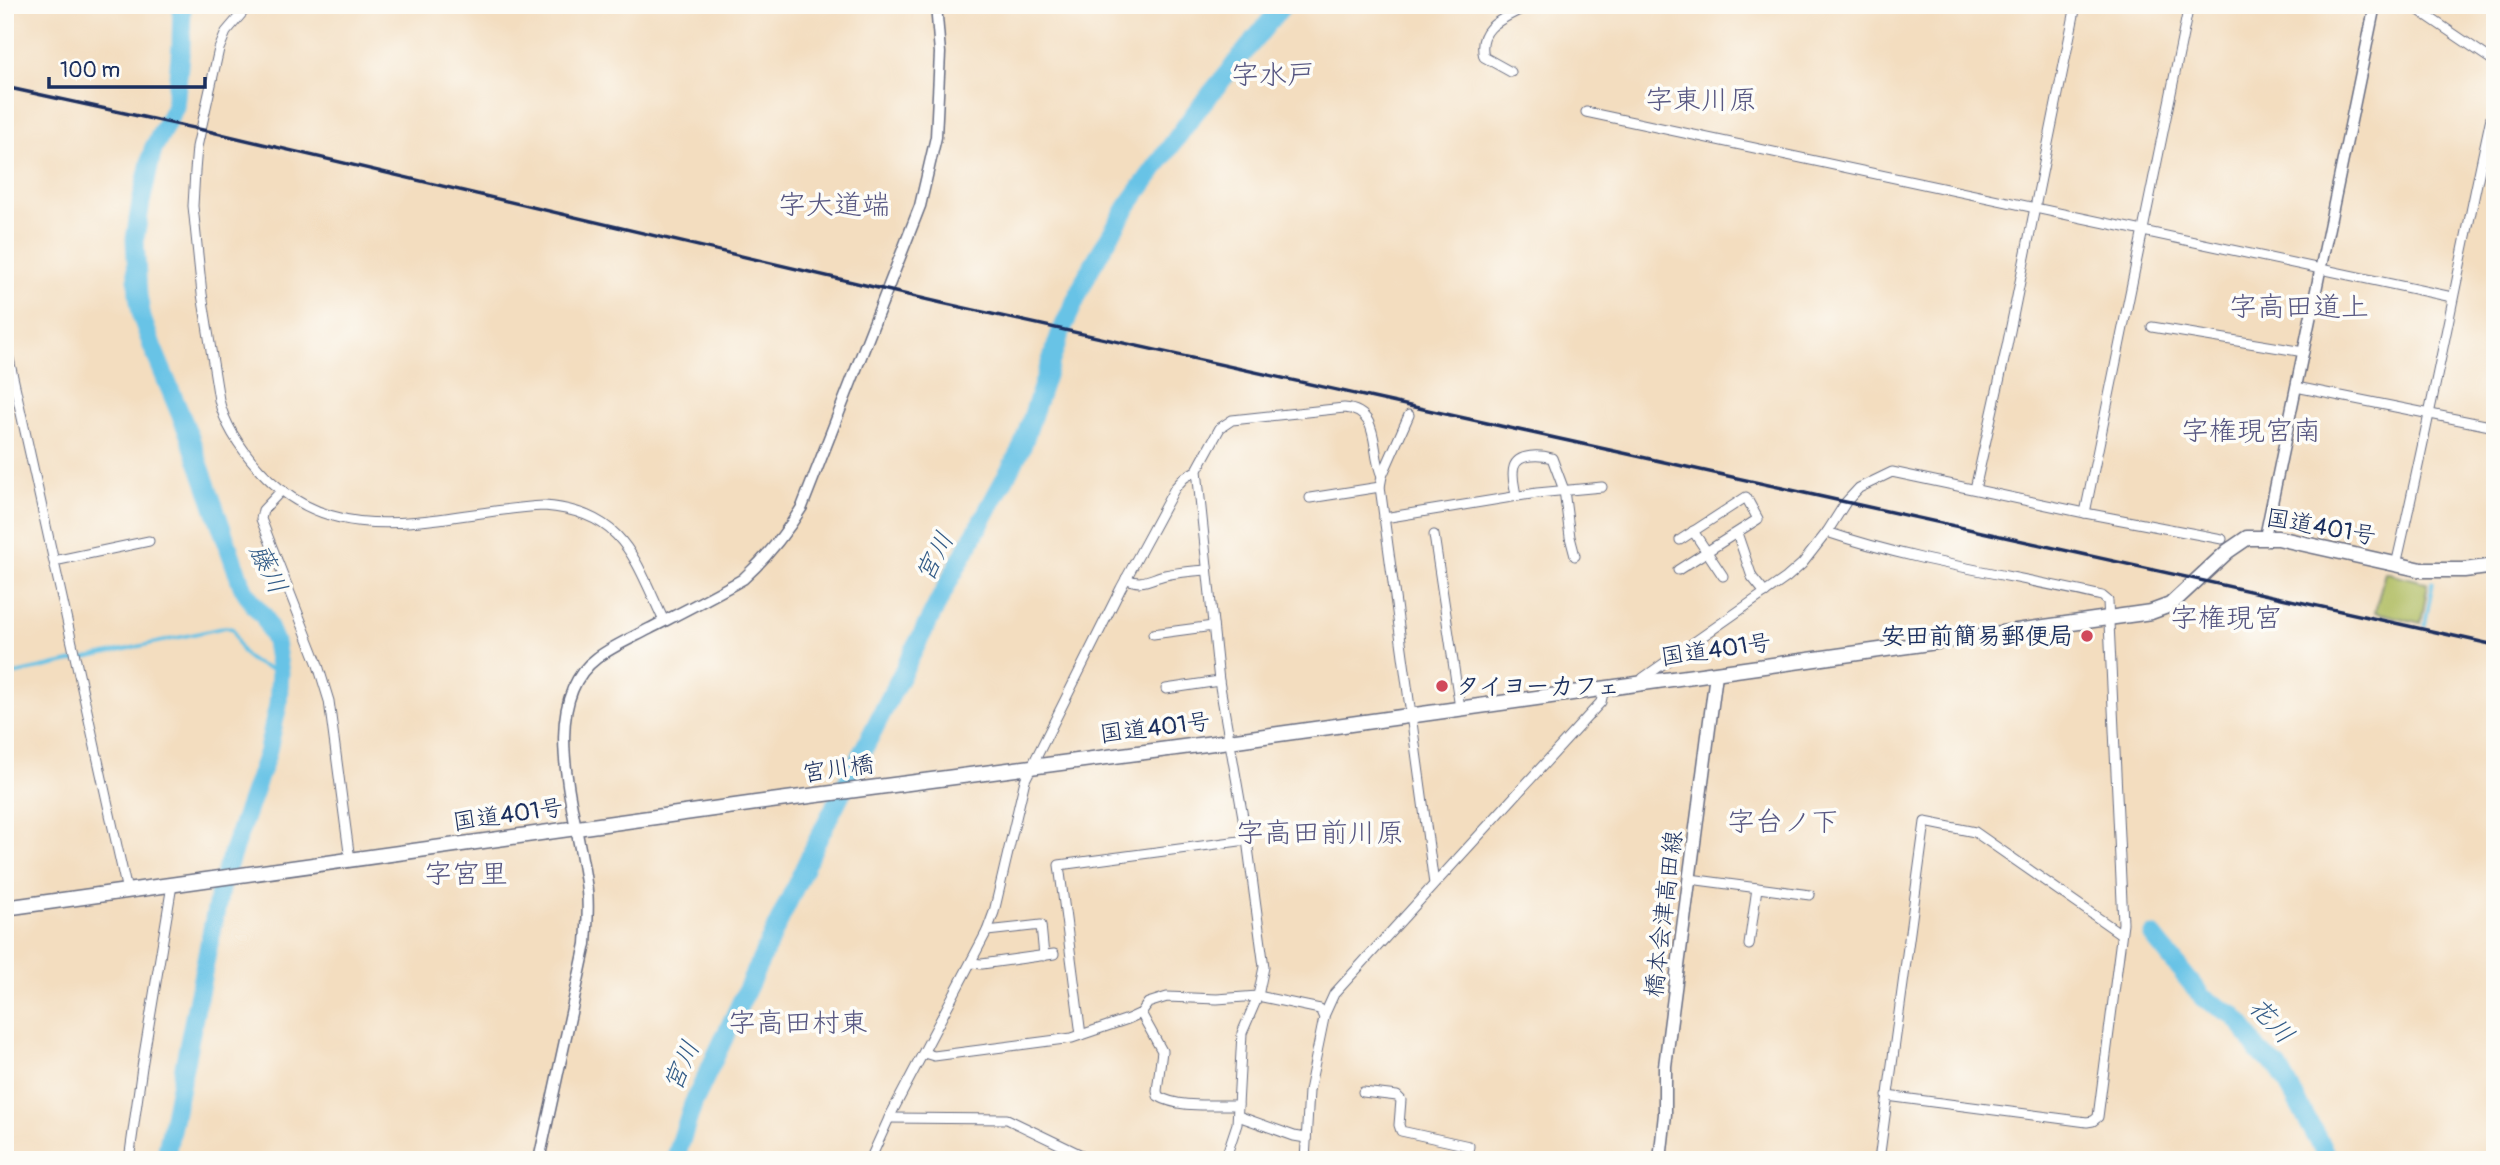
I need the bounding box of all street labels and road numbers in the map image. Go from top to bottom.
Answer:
street label: 国道401号 [2263,503,2379,551]
street label: 国道401号 [1659,628,1773,672]
street label: 国道401号 [1098,707,1212,749]
street label: 宮川橋 [800,750,876,788]
street label: 国道401号 [451,793,565,837]
street label: 橋本会津高田線 [1639,829,1689,999]

